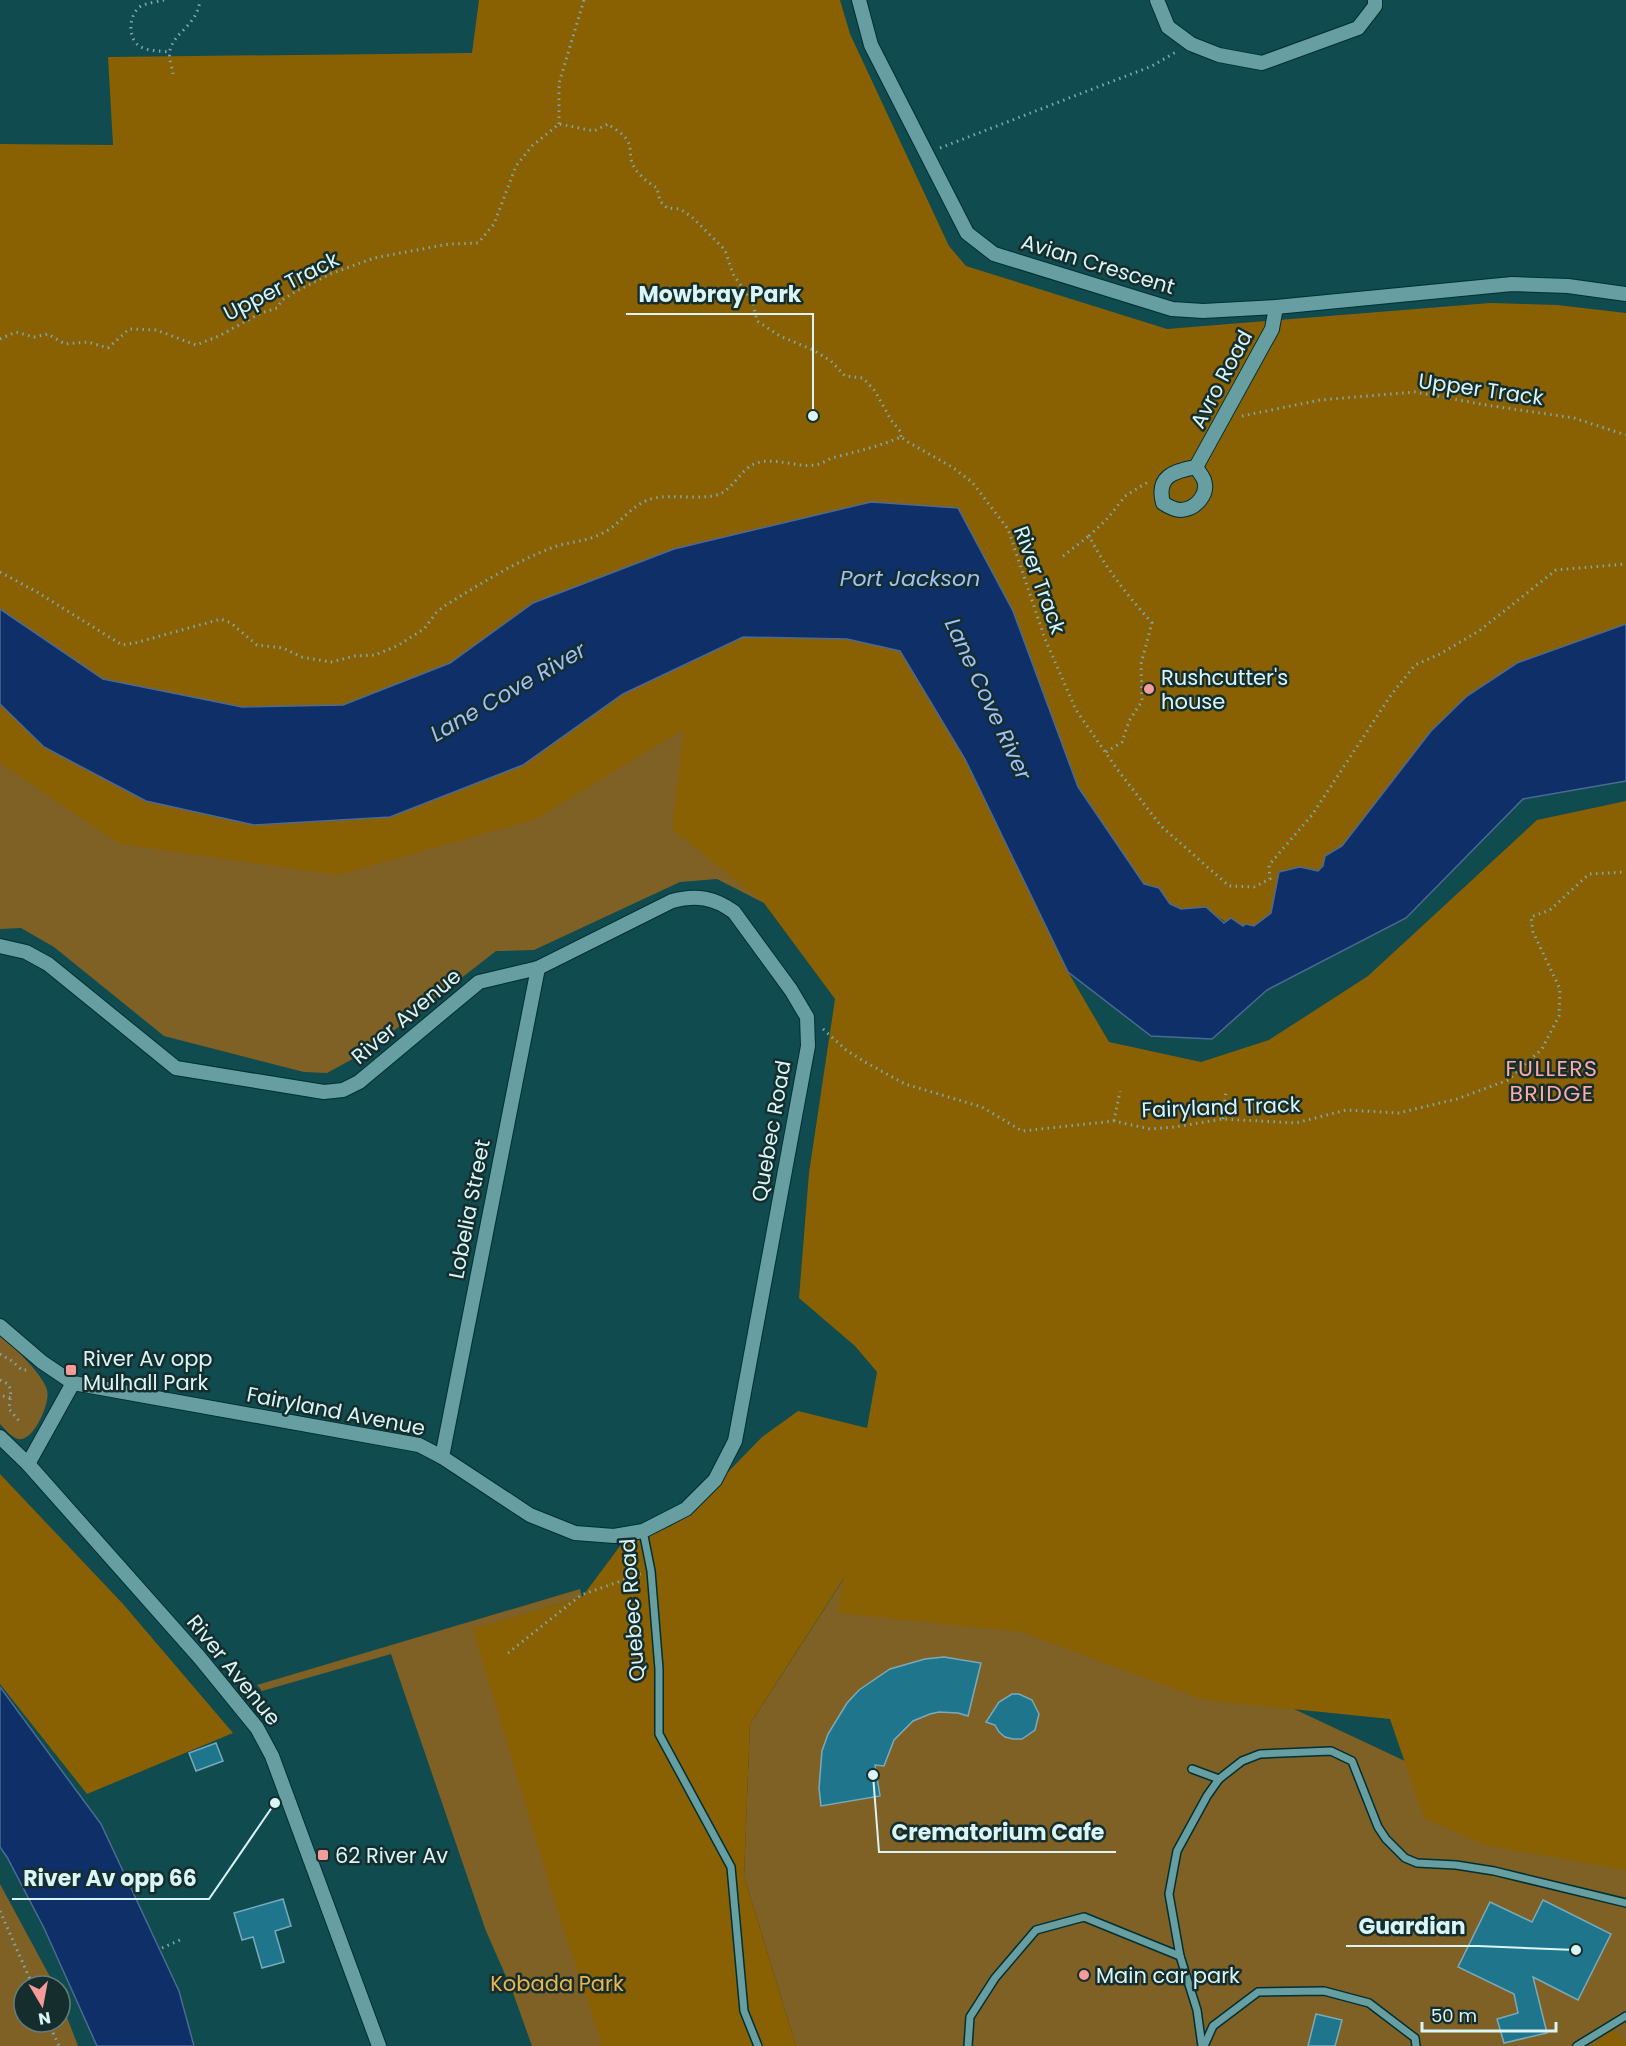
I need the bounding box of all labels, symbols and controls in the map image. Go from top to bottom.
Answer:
street label: Avian Crescent [1018,227,1178,301]
street label: Upper Track [218,244,344,328]
callout: Mowbray Park [626,274,813,314]
text: Mowbray Park [639,279,802,310]
street label: Avro Road [1183,325,1259,433]
street label: Upper Track [1417,366,1546,412]
street label: River Track [1007,522,1073,638]
water label: Port Jackson [840,563,980,594]
water label: Lane Cove River [937,613,1039,786]
water label: Lane Cove River [424,634,592,749]
place label: Rushcutter's house [1161,663,1288,716]
marker: Rushcutter's house [1142,682,1156,696]
street label: River Avenue [345,961,467,1071]
district label: FULLERS BRIDGE [1505,1053,1599,1109]
street label: Quebec Road [744,1058,798,1204]
street label: Fairyland Track [1141,1090,1301,1124]
street label: Lobelia Street [441,1137,497,1281]
place label: River Av opp Mulhall Park [83,1344,213,1397]
marker: River Av opp Mulhall Park [64,1363,78,1377]
street label: Fairyland Avenue [244,1379,428,1443]
street label: Quebec Road [613,1538,651,1682]
street label: River Avenue [180,1608,288,1732]
callout: Crematorium Cafe [879,1812,1116,1852]
text: Crematorium Cafe [892,1817,1104,1848]
place label: 62 River Av [335,1841,448,1870]
marker: 62 River Av [316,1848,330,1862]
callout: River Av opp 66 [12,1859,209,1899]
text: River Av opp 66 [23,1863,197,1894]
callout: Guardian [1346,1906,1478,1946]
text: Guardian [1358,1911,1466,1942]
place label: Main car park [1096,1961,1240,1990]
marker: Main car park [1077,1968,1091,1982]
park label: Kobada Park [490,1969,624,1998]
north arrow [12,1974,72,2034]
scale bar [1422,1995,1556,2033]
text: 50 m [1431,2003,1477,2028]
text: N [37,2006,52,2031]

